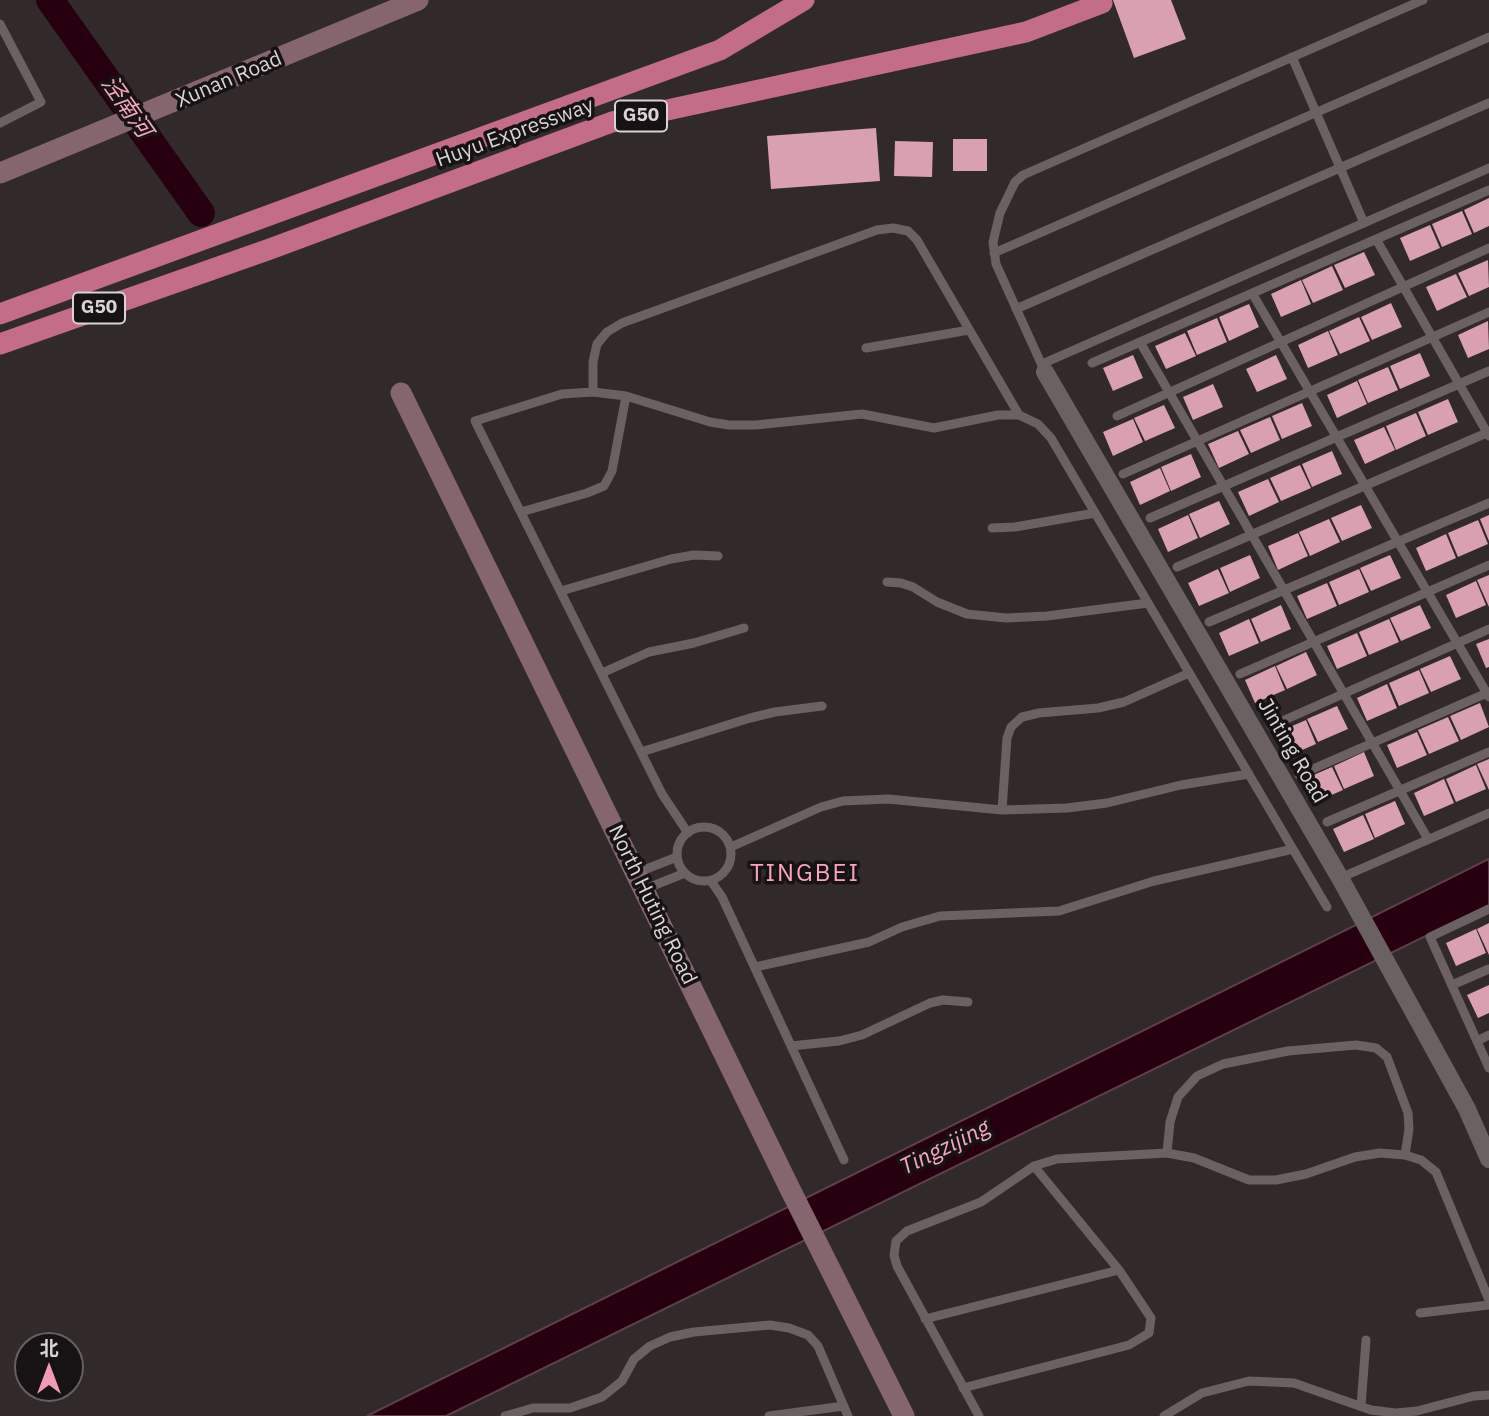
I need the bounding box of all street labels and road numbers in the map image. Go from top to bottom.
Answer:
street label: Xunan Road [172,46,286,114]
street label: Huyu Expressway [433,93,597,173]
road number: G50 [615,100,667,132]
road number: G50 [73,292,125,324]
street label: Jinting Road [1252,694,1332,808]
street label: North Huting Road [602,821,702,989]

